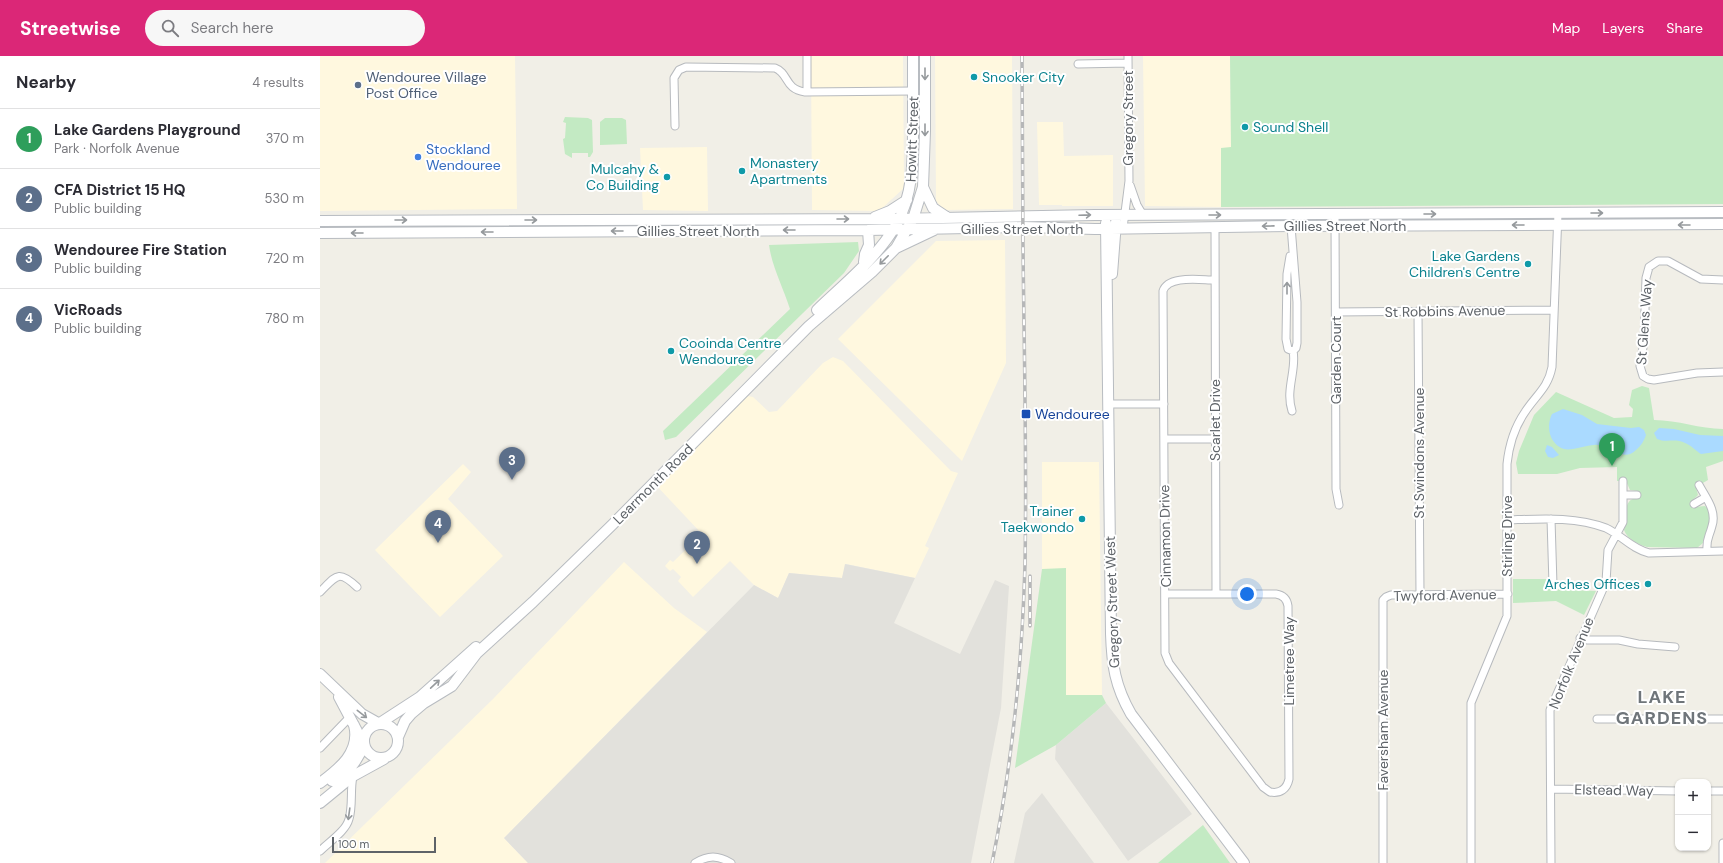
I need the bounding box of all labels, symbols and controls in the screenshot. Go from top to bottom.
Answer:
search box [145,10,425,46]
text: Streetwise [20,16,121,41]
icon: search [159,17,181,39]
text: Search here [191,18,273,38]
text: Map [1552,19,1580,37]
text: Layers [1602,19,1644,37]
text: Share [1666,19,1703,37]
one-way arrow [921,67,929,80]
place label: Wendouree Village Post Office [366,68,487,102]
place label: Snooker City [982,68,1065,86]
street label: Gregory Street [1119,70,1137,166]
text: Nearby [16,71,76,93]
marker: Snooker City [969,72,979,82]
text: 4 results [252,74,304,91]
marker: Wendouree Village Post Office [353,80,363,90]
street label: Howitt Street [902,96,922,182]
place label: Sound Shell [1253,118,1328,136]
text: Lake Gardens Playground [54,120,241,140]
marker: Sound Shell [1240,122,1250,132]
one-way arrow [921,123,929,136]
text: 1 [27,130,31,147]
text: 370 m [266,130,304,147]
text: Park · Norfolk Avenue [54,140,180,157]
place label: Stockland Wendouree [426,140,501,174]
marker: Stockland Wendouree [413,152,423,162]
place label: Monastery Apartments [750,154,827,188]
place label: Mulcahy & Co Building [586,160,659,194]
marker: Monastery Apartments [737,166,747,176]
marker: Mulcahy & Co Building [662,172,672,182]
text: CFA District 15 HQ [54,180,185,200]
text: 2 [25,190,33,207]
text: 530 m [264,190,304,207]
text: Public building [54,200,142,217]
one-way arrow [1590,209,1603,217]
one-way arrow [1423,210,1436,218]
one-way arrow [1208,211,1221,219]
one-way arrow [1078,212,1091,219]
one-way arrow [836,215,849,223]
one-way arrow [394,216,407,224]
one-way arrow [524,216,537,224]
street label: Gillies Street North [1284,217,1406,235]
street label: Gillies Street North [961,220,1083,238]
one-way arrow [1512,221,1525,229]
one-way arrow [1678,221,1691,229]
street label: Gillies Street North [637,222,759,240]
one-way arrow [1262,222,1275,230]
one-way arrow [783,226,796,234]
one-way arrow [611,227,624,235]
one-way arrow [481,228,494,236]
one-way arrow [351,229,364,237]
text: Wendouree Fire Station [54,240,227,260]
place label: Lake Gardens Children's Centre [1409,247,1520,281]
text: 3 [25,250,33,267]
text: 720 m [266,250,304,267]
one-way arrow [880,255,889,265]
marker: Lake Gardens Children's Centre [1523,259,1533,269]
text: Public building [54,260,142,277]
street label: St Glens Way [1632,278,1656,365]
one-way arrow [1283,282,1291,295]
text: VicRoads [54,300,123,320]
street label: St Robbins Avenue [1384,301,1506,321]
text: 4 [25,310,33,327]
text: 780 m [265,310,304,327]
street label: Garden Court [1327,316,1345,404]
text: Public building [54,320,142,337]
place label: Cooinda Centre Wendouree [679,334,782,368]
marker: Cooinda Centre Wendouree [666,346,676,356]
street label: Scarlet Drive [1206,379,1224,461]
street label: St Swindons Avenue [1410,387,1428,518]
place label: Wendouree [1035,405,1110,423]
marker: Wendouree [1020,408,1032,420]
pin: 1 [1599,433,1625,466]
street label: Learmonth Road [609,440,697,528]
pin: 3 [499,447,525,480]
street label: Cinnamon Drive [1155,484,1175,588]
street label: Stirling Drive [1498,495,1516,577]
place label: Trainer Taekwondo [1001,502,1074,536]
pin: 4 [425,510,451,543]
marker: Trainer Taekwondo [1077,514,1087,524]
pin: 2 [684,531,710,564]
street label: Gregory Street West [1101,536,1123,668]
place label: Arches Offices [1545,575,1640,593]
marker: Arches Offices [1643,579,1653,589]
your location [1237,584,1257,604]
street label: Twyford Avenue [1393,585,1497,605]
street label: Norfolk Avenue [1544,614,1598,712]
street label: Limetree Way [1280,616,1298,706]
street label: Faversham Avenue [1374,669,1392,791]
one-way arrow [430,680,440,689]
district label: LAKE GARDENS [1616,685,1708,730]
one-way arrow [357,710,368,718]
map controls [1675,779,1711,851]
button: + [1675,779,1711,815]
street label: Elstead Way [1574,780,1654,800]
one-way arrow [345,807,353,820]
button: − [1675,815,1711,851]
scale bar [332,835,436,854]
text: 100 m [338,837,369,851]

